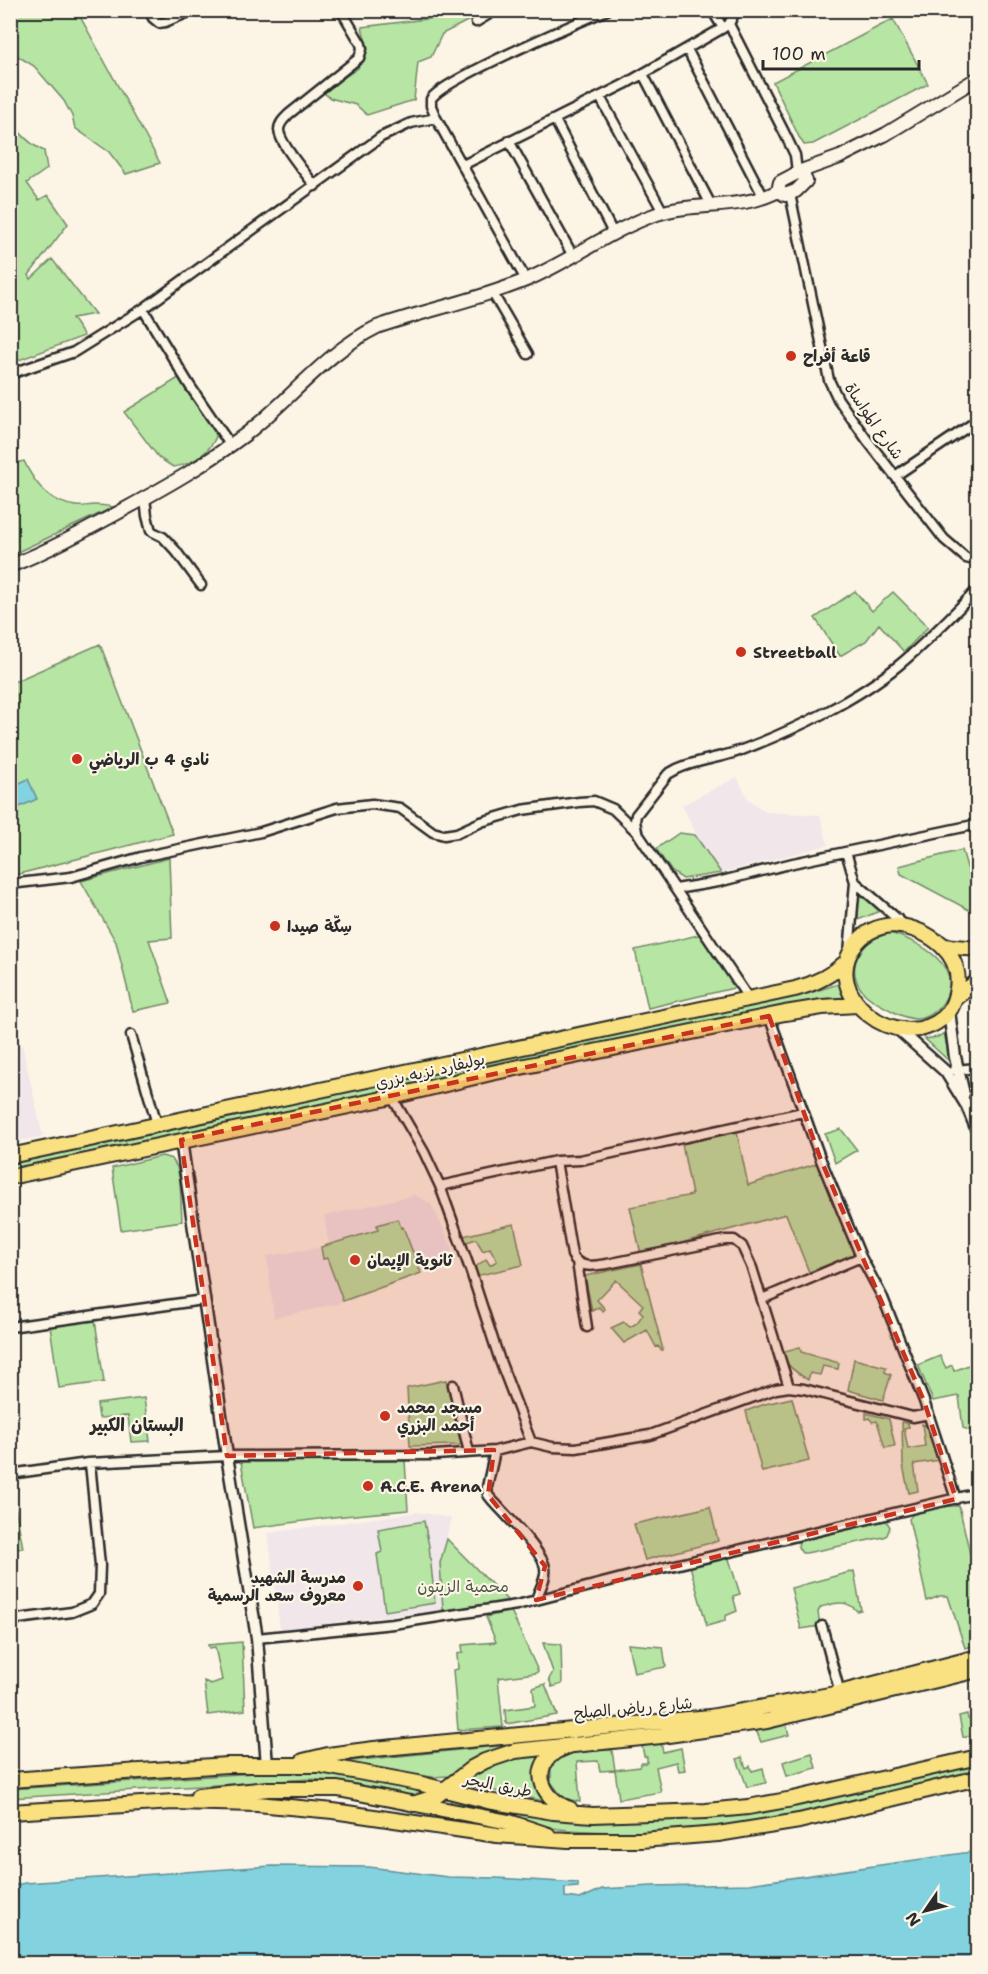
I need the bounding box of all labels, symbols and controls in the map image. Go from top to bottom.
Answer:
scale bar [763,33,919,71]
text: 100 m [772,42,826,66]
place label: قاعة أفراح [803,346,871,367]
marker: قاعة أفراح [784,349,798,363]
street label: شارع المواساة [839,378,908,464]
place label: Streetball [753,642,837,663]
marker: Streetball [734,645,748,659]
place label: نادي 4 ب الرياضي [89,749,209,774]
marker: نادي 4 ب الرياضي [70,752,84,766]
place label: سِكّة صيدا [287,915,352,937]
marker: سِكّة صيدا [268,919,282,933]
street label: بوليفارد نزيه بزري [373,1048,487,1095]
place label: ثانوية الإيمان [367,1250,453,1271]
marker: ثانوية الإيمان [348,1253,362,1267]
place label: مسجد محمد أحمد البزري [397,1397,482,1438]
marker: مسجد محمد أحمد البزري [378,1409,392,1423]
district label: البستان الكبير [88,1413,184,1437]
place label: A.C.E. Arena [380,1476,482,1497]
marker: A.C.E. Arena [361,1479,375,1493]
place label: مدرسة الشهيد معروف سعد الرسمية [208,1567,346,1606]
park label: محمية الزيتون [417,1576,509,1597]
marker: مدرسة الشهيد معروف سعد الرسمية [351,1579,365,1593]
street label: شارع رياض الصلح [573,1692,693,1725]
street label: طريق البحر [460,1768,534,1802]
north arrow [895,1881,955,1941]
text: N [901,1908,925,1931]

